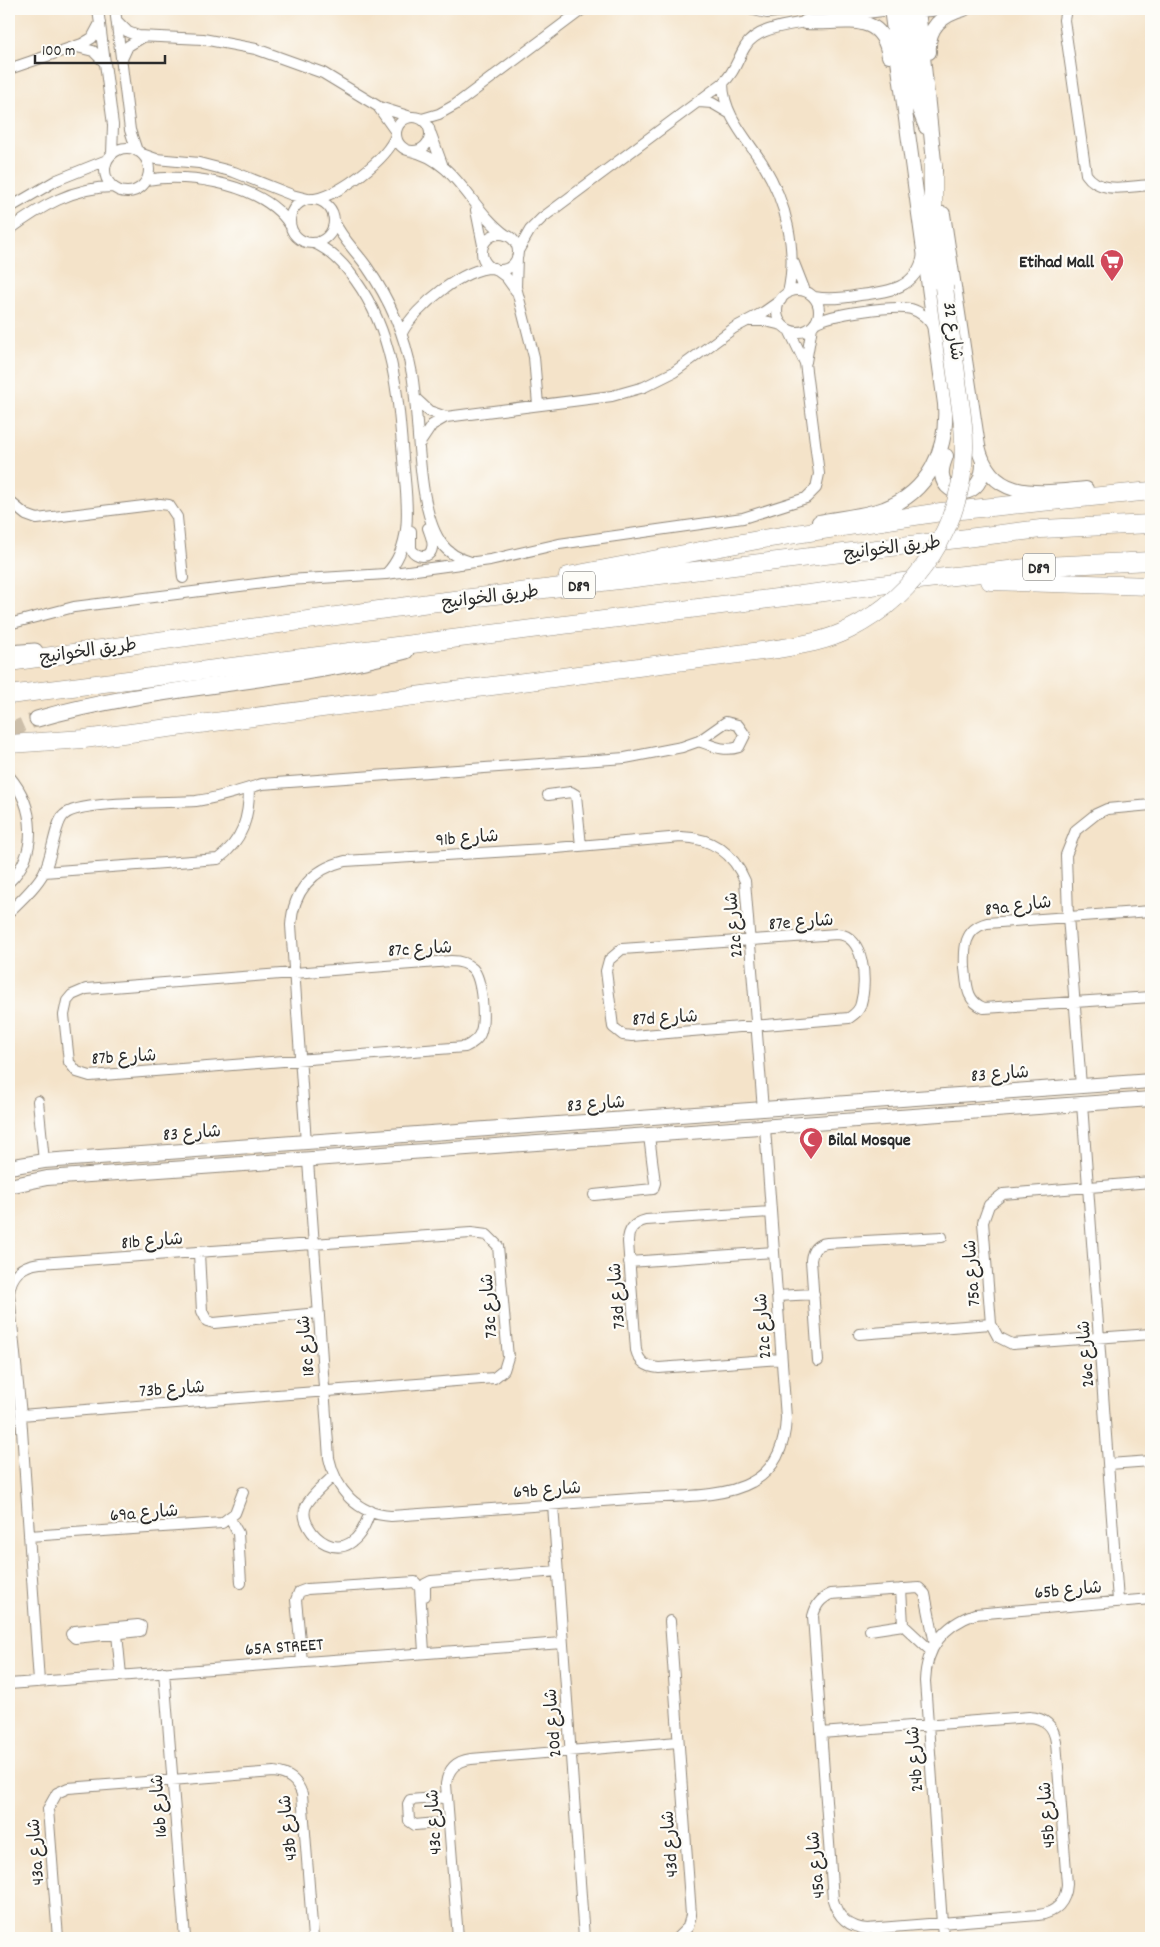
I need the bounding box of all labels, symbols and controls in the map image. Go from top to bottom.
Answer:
scale bar [35,32,165,64]
text: 100 m [42,41,75,63]
supermarket icon: Etihad Mall [1099,248,1125,282]
place label: Etihad Mall [1019,251,1095,276]
street label: شارع 32 [935,300,968,362]
street label: طريق الخوانيج [842,531,942,568]
road number: D89 [1023,554,1055,580]
road number: D89 [563,572,595,598]
street label: طريق الخوانيج [440,580,540,617]
street label: طريق الخوانيج [38,633,139,672]
street label: 91b شارع [435,825,500,854]
street label: 22c شارع [720,891,751,959]
street label: 89a شارع [984,891,1053,924]
street label: 87e شارع [768,909,835,938]
street label: 87c شارع [387,936,453,965]
street label: 87d شارع [632,1005,699,1034]
street label: 87b شارع [91,1044,157,1073]
street label: شارع 83 [970,1061,1030,1090]
street label: شارع 83 [566,1091,626,1120]
street label: شارع 83 [162,1120,222,1149]
mosque icon: Bilal Mosque [798,1126,824,1160]
place label: Bilal Mosque [828,1129,911,1154]
street label: 81b شارع [120,1228,184,1257]
street label: 75a شارع [959,1239,988,1307]
street label: 73d شارع [604,1262,633,1330]
street label: 73c شارع [476,1272,505,1339]
street label: 22c شارع [750,1292,779,1360]
street label: 18c شارع [292,1314,323,1377]
street label: 26c شارع [1073,1320,1102,1388]
street label: 73b شارع [138,1376,206,1405]
street label: 69b شارع [512,1477,582,1506]
street label: 69a شارع [109,1500,179,1529]
street label: 65b شارع [1033,1576,1103,1607]
street label: 65A STREET [244,1633,324,1664]
street label: 20d شارع [540,1687,569,1758]
street label: 24b شارع [902,1725,931,1793]
street label: 16b شارع [146,1773,175,1838]
street label: 45b شارع [1034,1781,1063,1849]
street label: 43c شارع [421,1788,450,1855]
street label: 43b شارع [274,1793,305,1862]
street label: 43d شارع [657,1810,686,1878]
street label: 43a شارع [23,1818,52,1886]
street label: 45a شارع [802,1830,833,1899]

